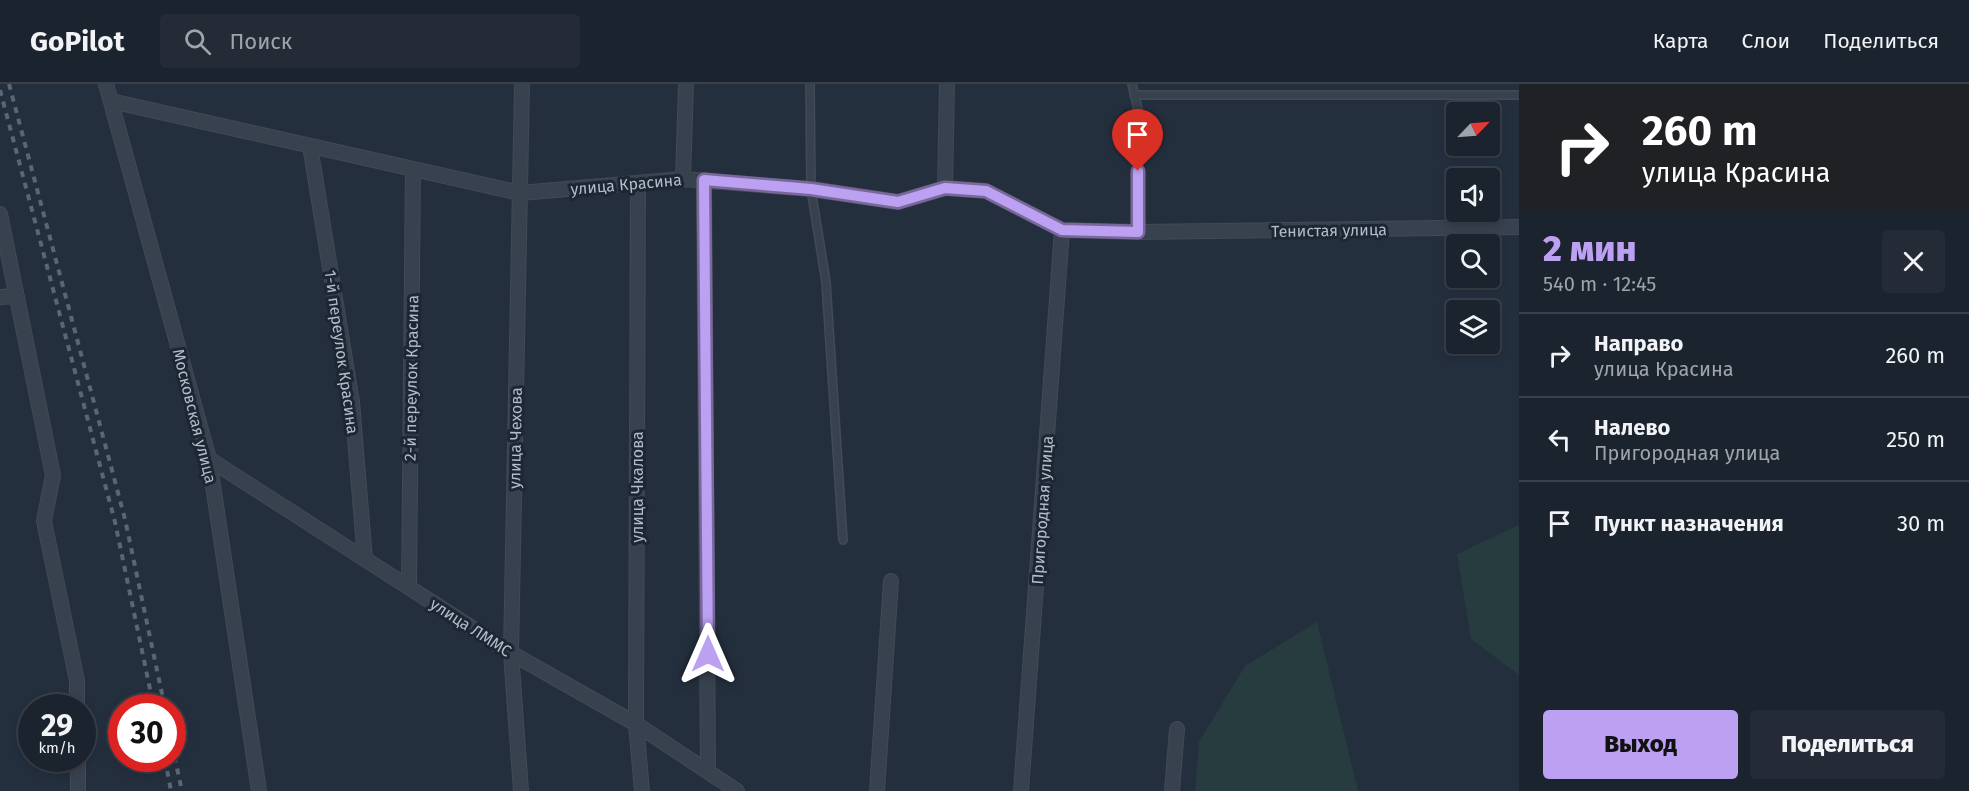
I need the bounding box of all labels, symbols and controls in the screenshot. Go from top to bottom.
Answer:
search box [160,14,580,68]
text: GoPilot [30,25,124,58]
icon: search [181,25,214,58]
text: Поиск [229,28,292,55]
text: Карта [1653,28,1709,54]
text: Слои [1742,28,1790,54]
text: Поделиться [1823,28,1939,54]
north arrow [1446,102,1500,156]
map controls [1446,102,1500,354]
text: 260 m [1642,106,1757,156]
icon: right [1543,108,1621,186]
pin [1112,109,1163,171]
icon: arrive [1121,118,1154,151]
text: улица Красина [1642,157,1831,189]
button: sound [1446,168,1500,222]
street label: улица Красина [570,170,683,199]
street label: Тенистая улица [1271,220,1387,241]
text: 2 мин [1543,227,1636,271]
button: close [1882,230,1945,293]
button: search [1446,234,1500,288]
street label: 1-й переулок Красина [321,269,362,435]
text: 540 m · 12:45 [1543,272,1656,296]
street label: 2-й переулок Красина [401,295,422,461]
button: layers [1446,300,1500,354]
text: Направо [1594,330,1683,357]
icon: right [1543,339,1576,372]
text: 260 m [1885,342,1945,369]
street label: Московская улица [169,347,220,485]
text: улица Красина [1594,357,1734,381]
street label: улица Чехова [505,387,526,489]
text: Налево [1594,414,1670,441]
icon: left [1543,423,1576,456]
text: 250 m [1886,426,1945,453]
street label: улица Чкалова [628,431,647,543]
street label: Пригородная улица [1028,435,1057,585]
text: Пригородная улица [1594,441,1780,465]
icon: arrive [1543,507,1576,540]
text: Пункт назначения [1594,510,1784,537]
text: 30 m [1897,510,1945,537]
street label: улица ЛММС [427,594,515,661]
position arrow [676,622,740,686]
speed limit sign: 30 [108,694,186,772]
text: 29 [41,708,73,744]
button: Выход [1543,710,1738,779]
button: Поделиться [1750,710,1945,779]
text: km/h [38,739,76,757]

